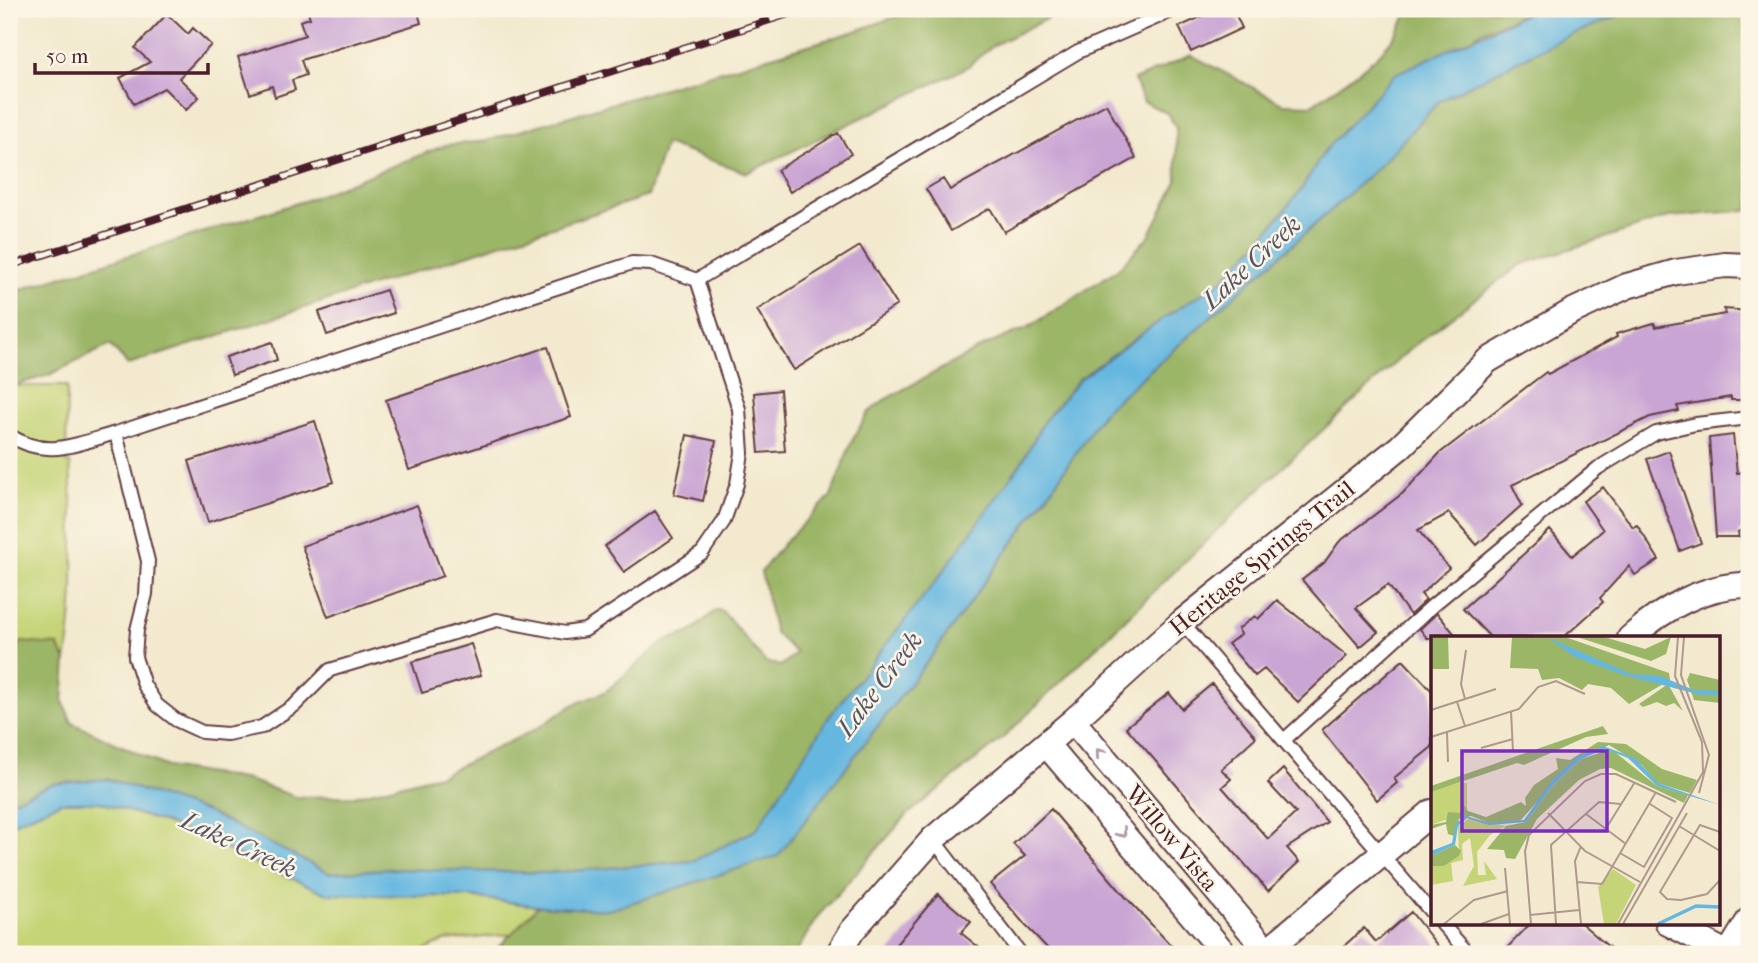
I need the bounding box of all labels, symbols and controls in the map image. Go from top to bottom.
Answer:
scale bar [35,32,208,76]
text: 50 m [46,44,89,68]
water label: Lake Creek [1194,209,1307,317]
street label: Heritage Springs Trail [1164,474,1361,641]
water label: Lake Creek [829,626,929,745]
inset map [1431,636,1720,925]
one-way arrow [1096,748,1108,761]
street label: Willow Vista [1119,779,1225,897]
water label: Lake Creek [174,803,301,885]
one-way arrow [1114,825,1126,838]

